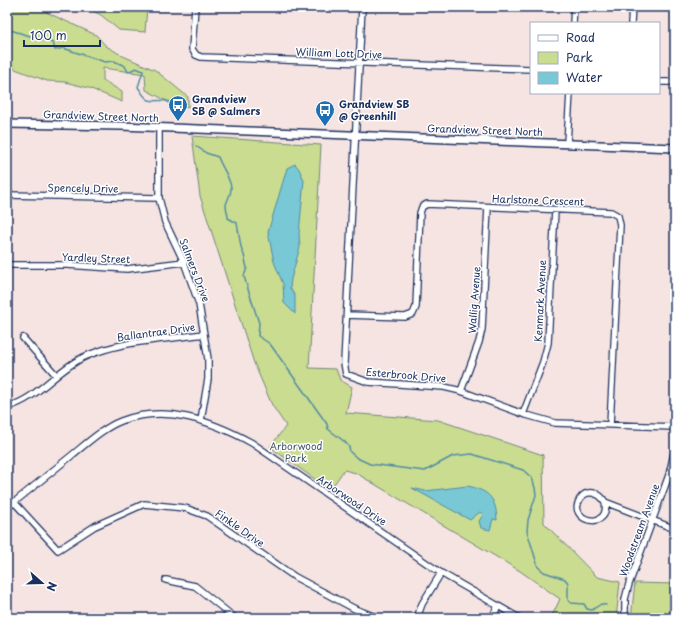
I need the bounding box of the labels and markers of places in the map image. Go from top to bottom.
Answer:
place label: Grandview SB @ Salmers [192,91,261,118]
bus stop icon: Grandview SB @ Salmers [167,94,189,122]
place label: Grandview SB @ Greenhill [339,96,409,123]
bus stop icon: Grandview SB @ Greenhill [314,99,336,127]

